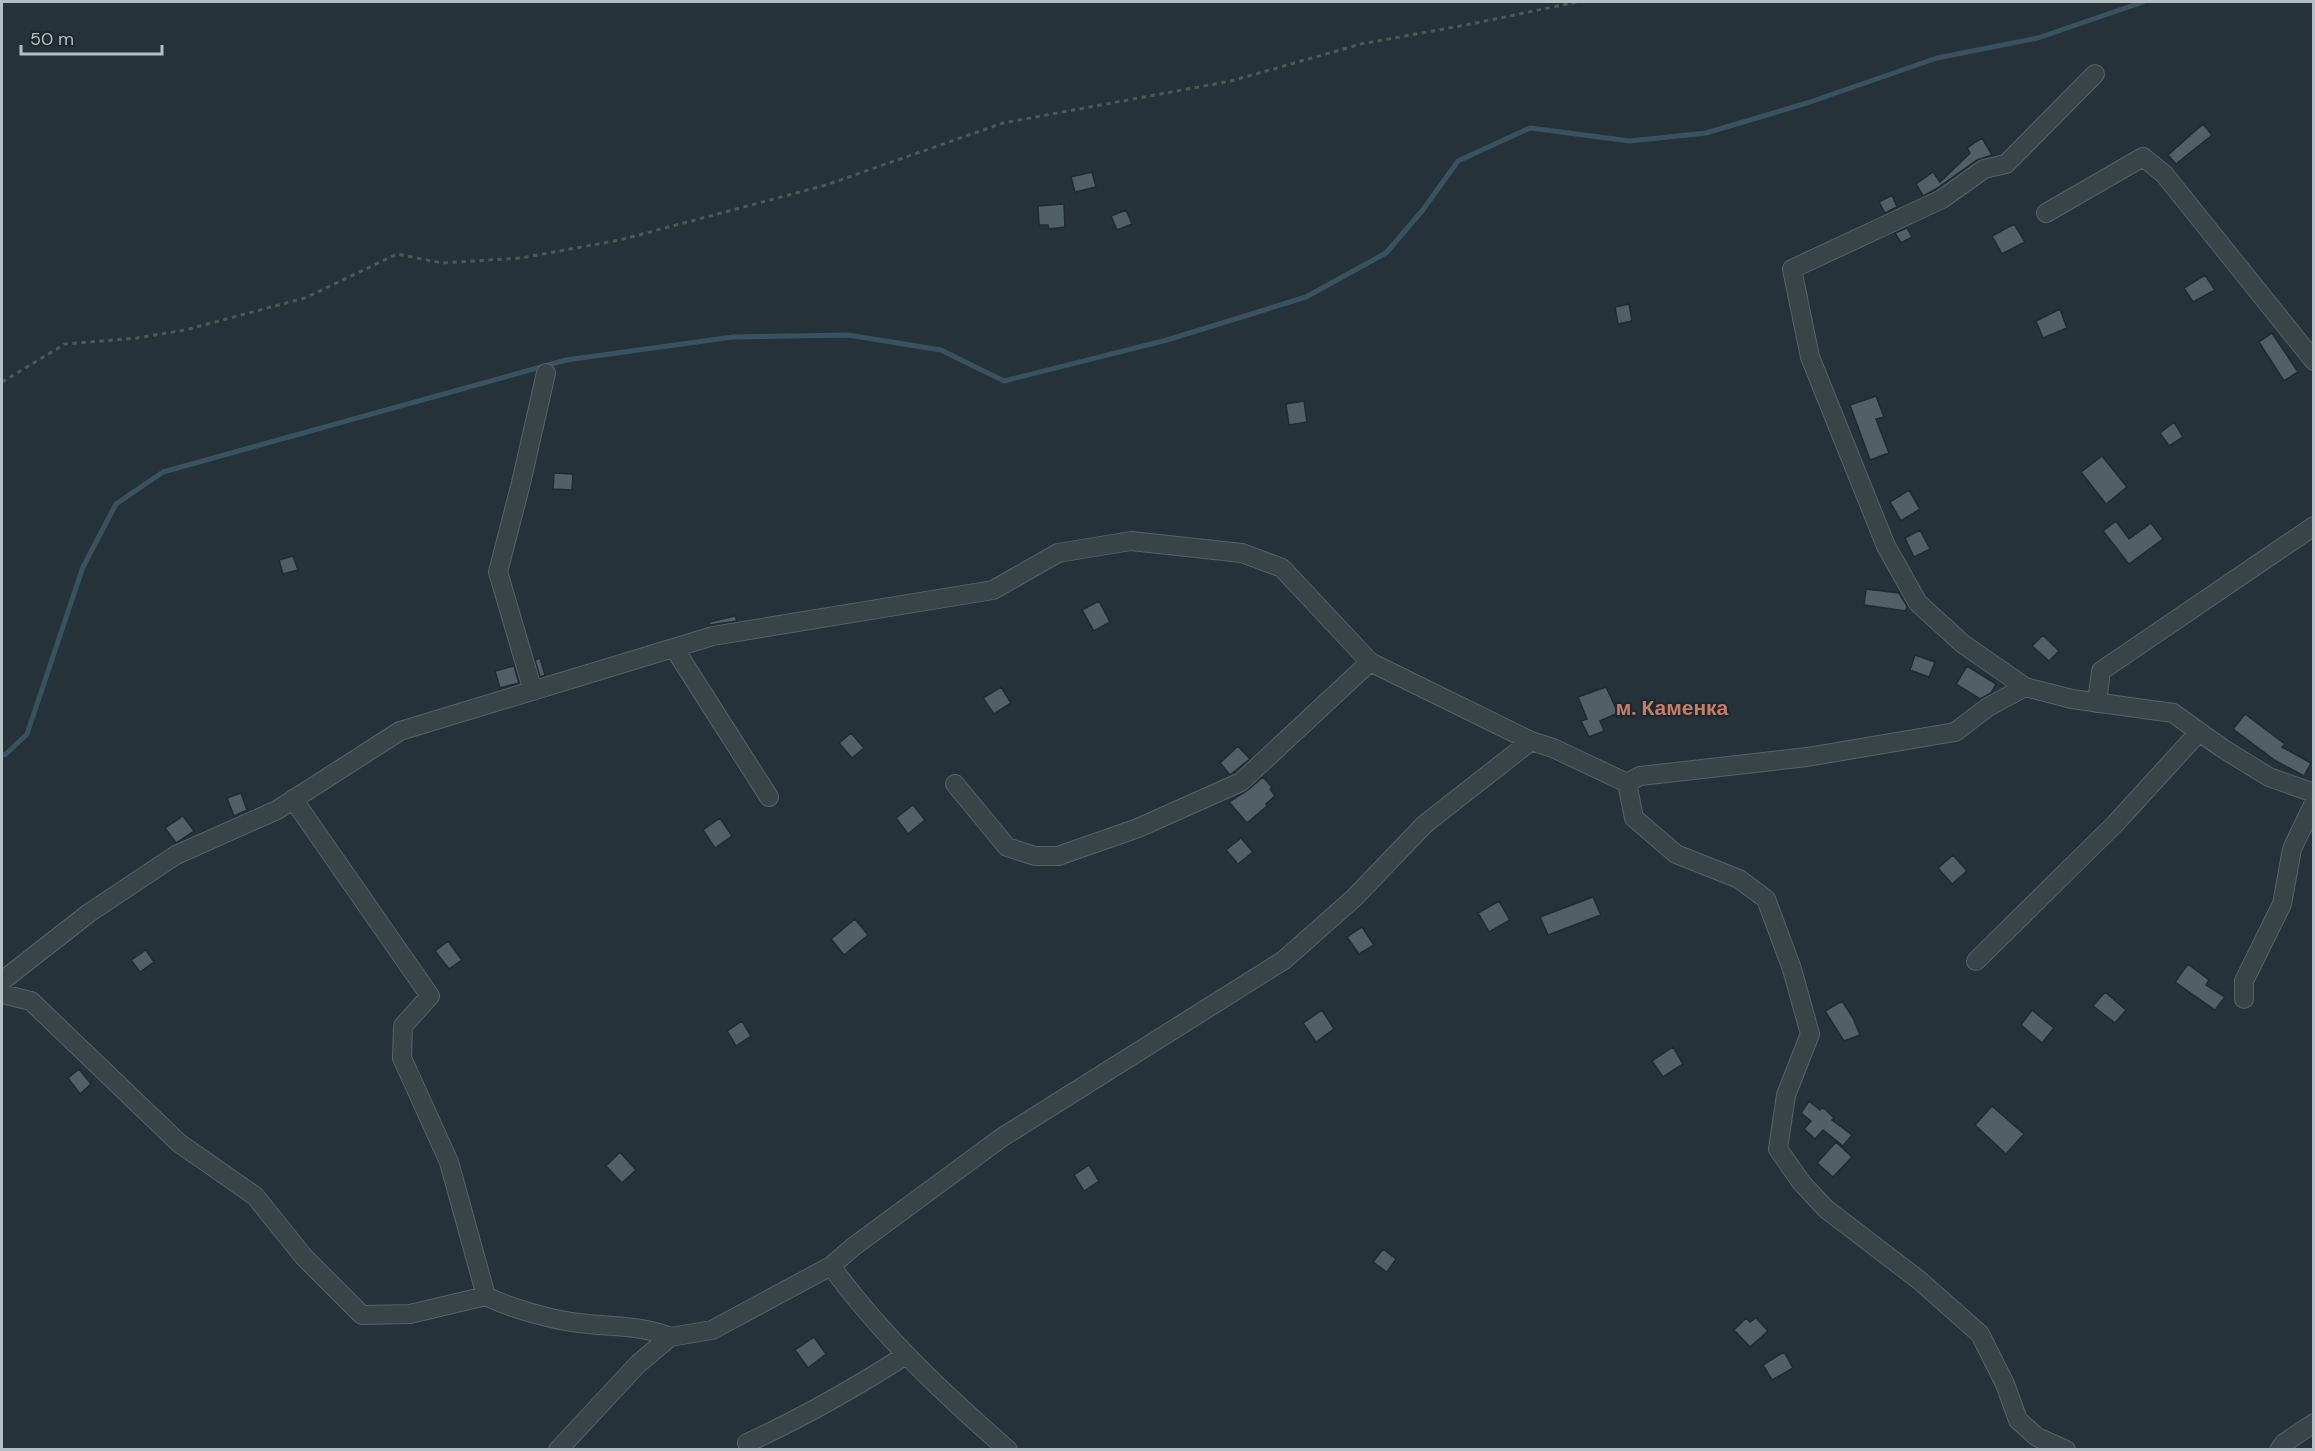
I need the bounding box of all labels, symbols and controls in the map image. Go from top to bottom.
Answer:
scale bar [21,18,162,56]
text: 50 m [30,27,74,51]
district label: м. Каменка [1616,694,1729,722]

